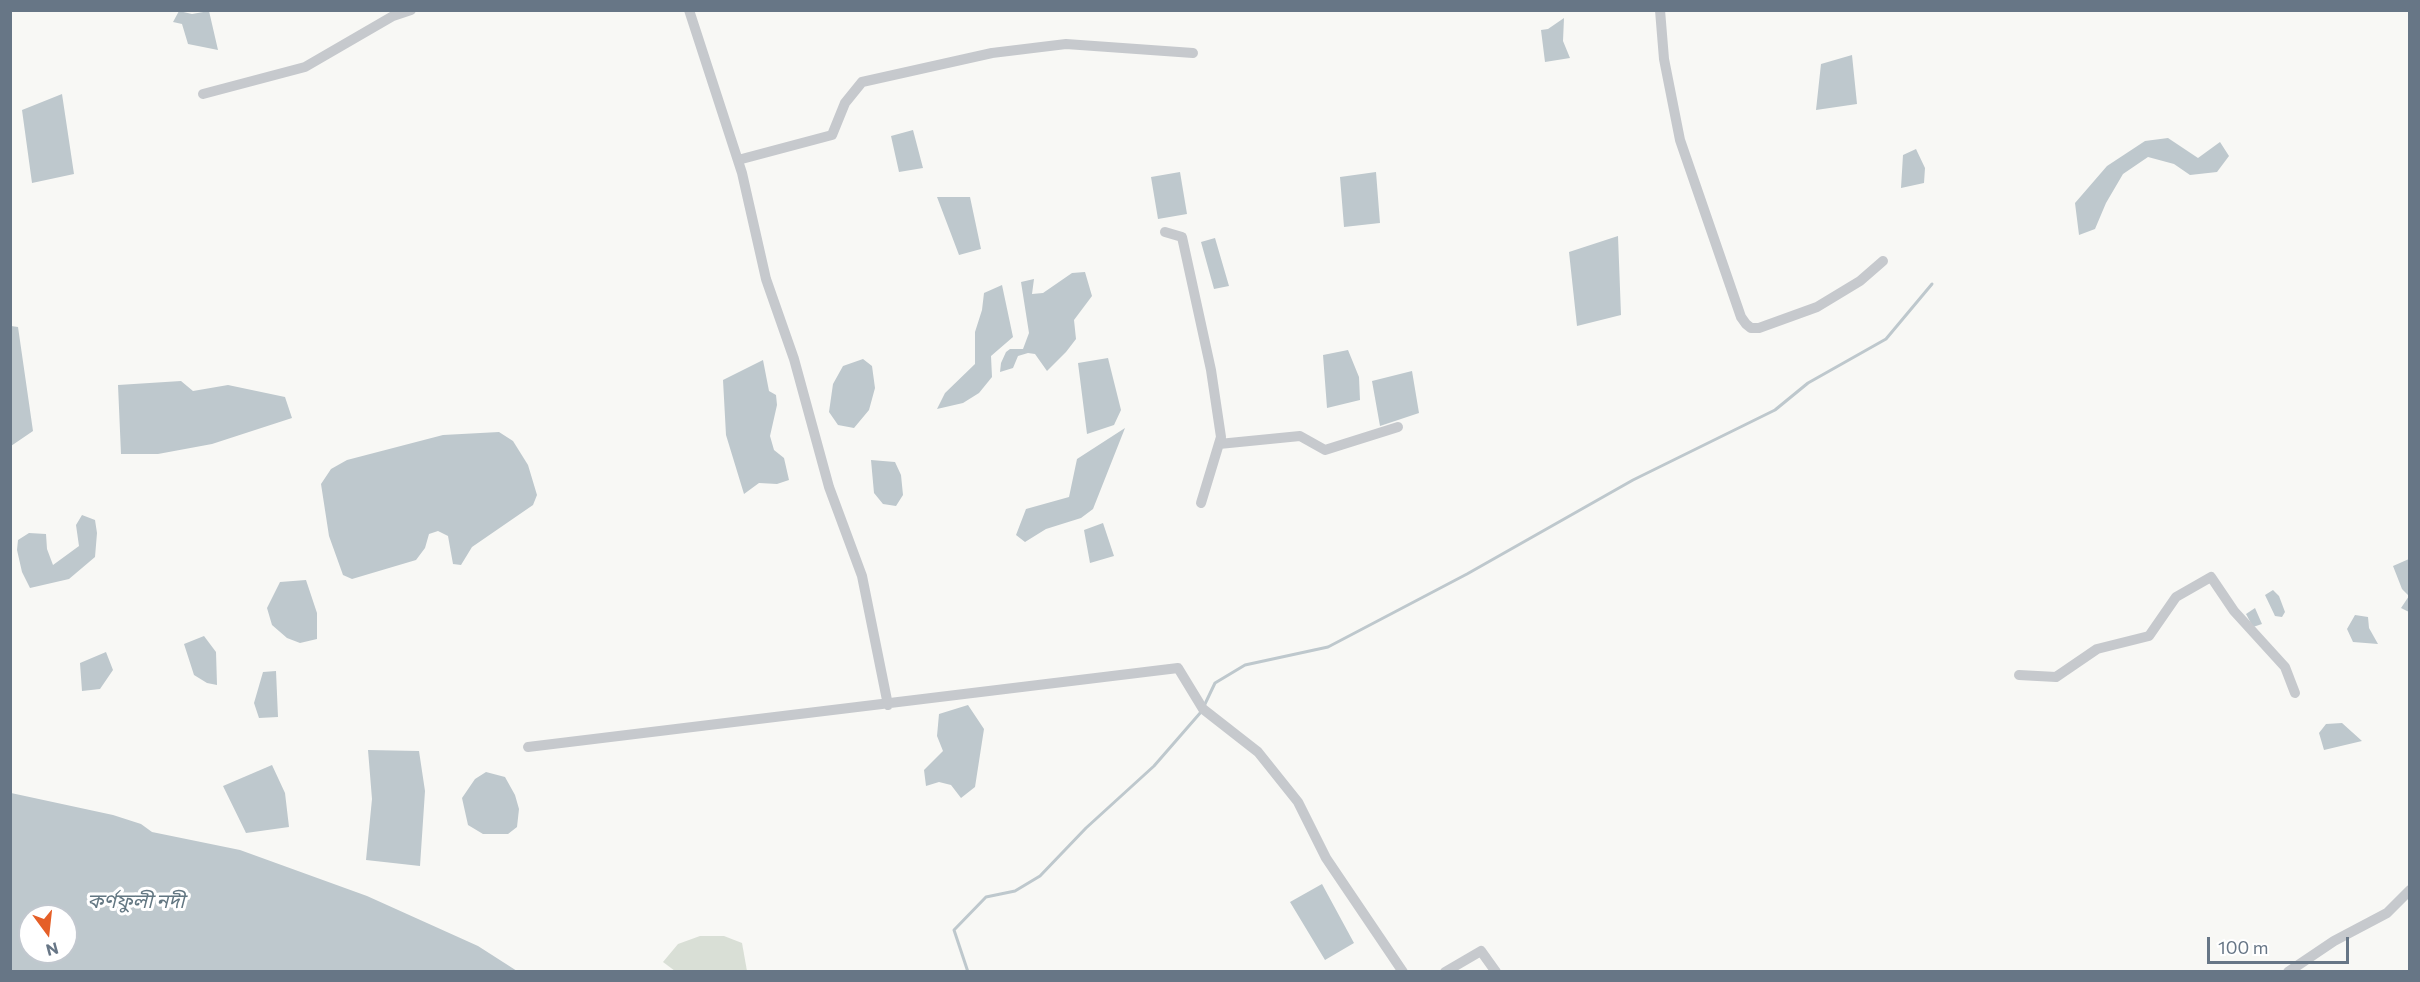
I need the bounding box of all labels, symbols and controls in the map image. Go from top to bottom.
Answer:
water label: কর্ণফুলী নদী [87,889,185,913]
north arrow [18,904,78,964]
scale bar [2210,925,2352,963]
text: 100 m [2218,936,2268,958]
text: N [44,939,61,961]

